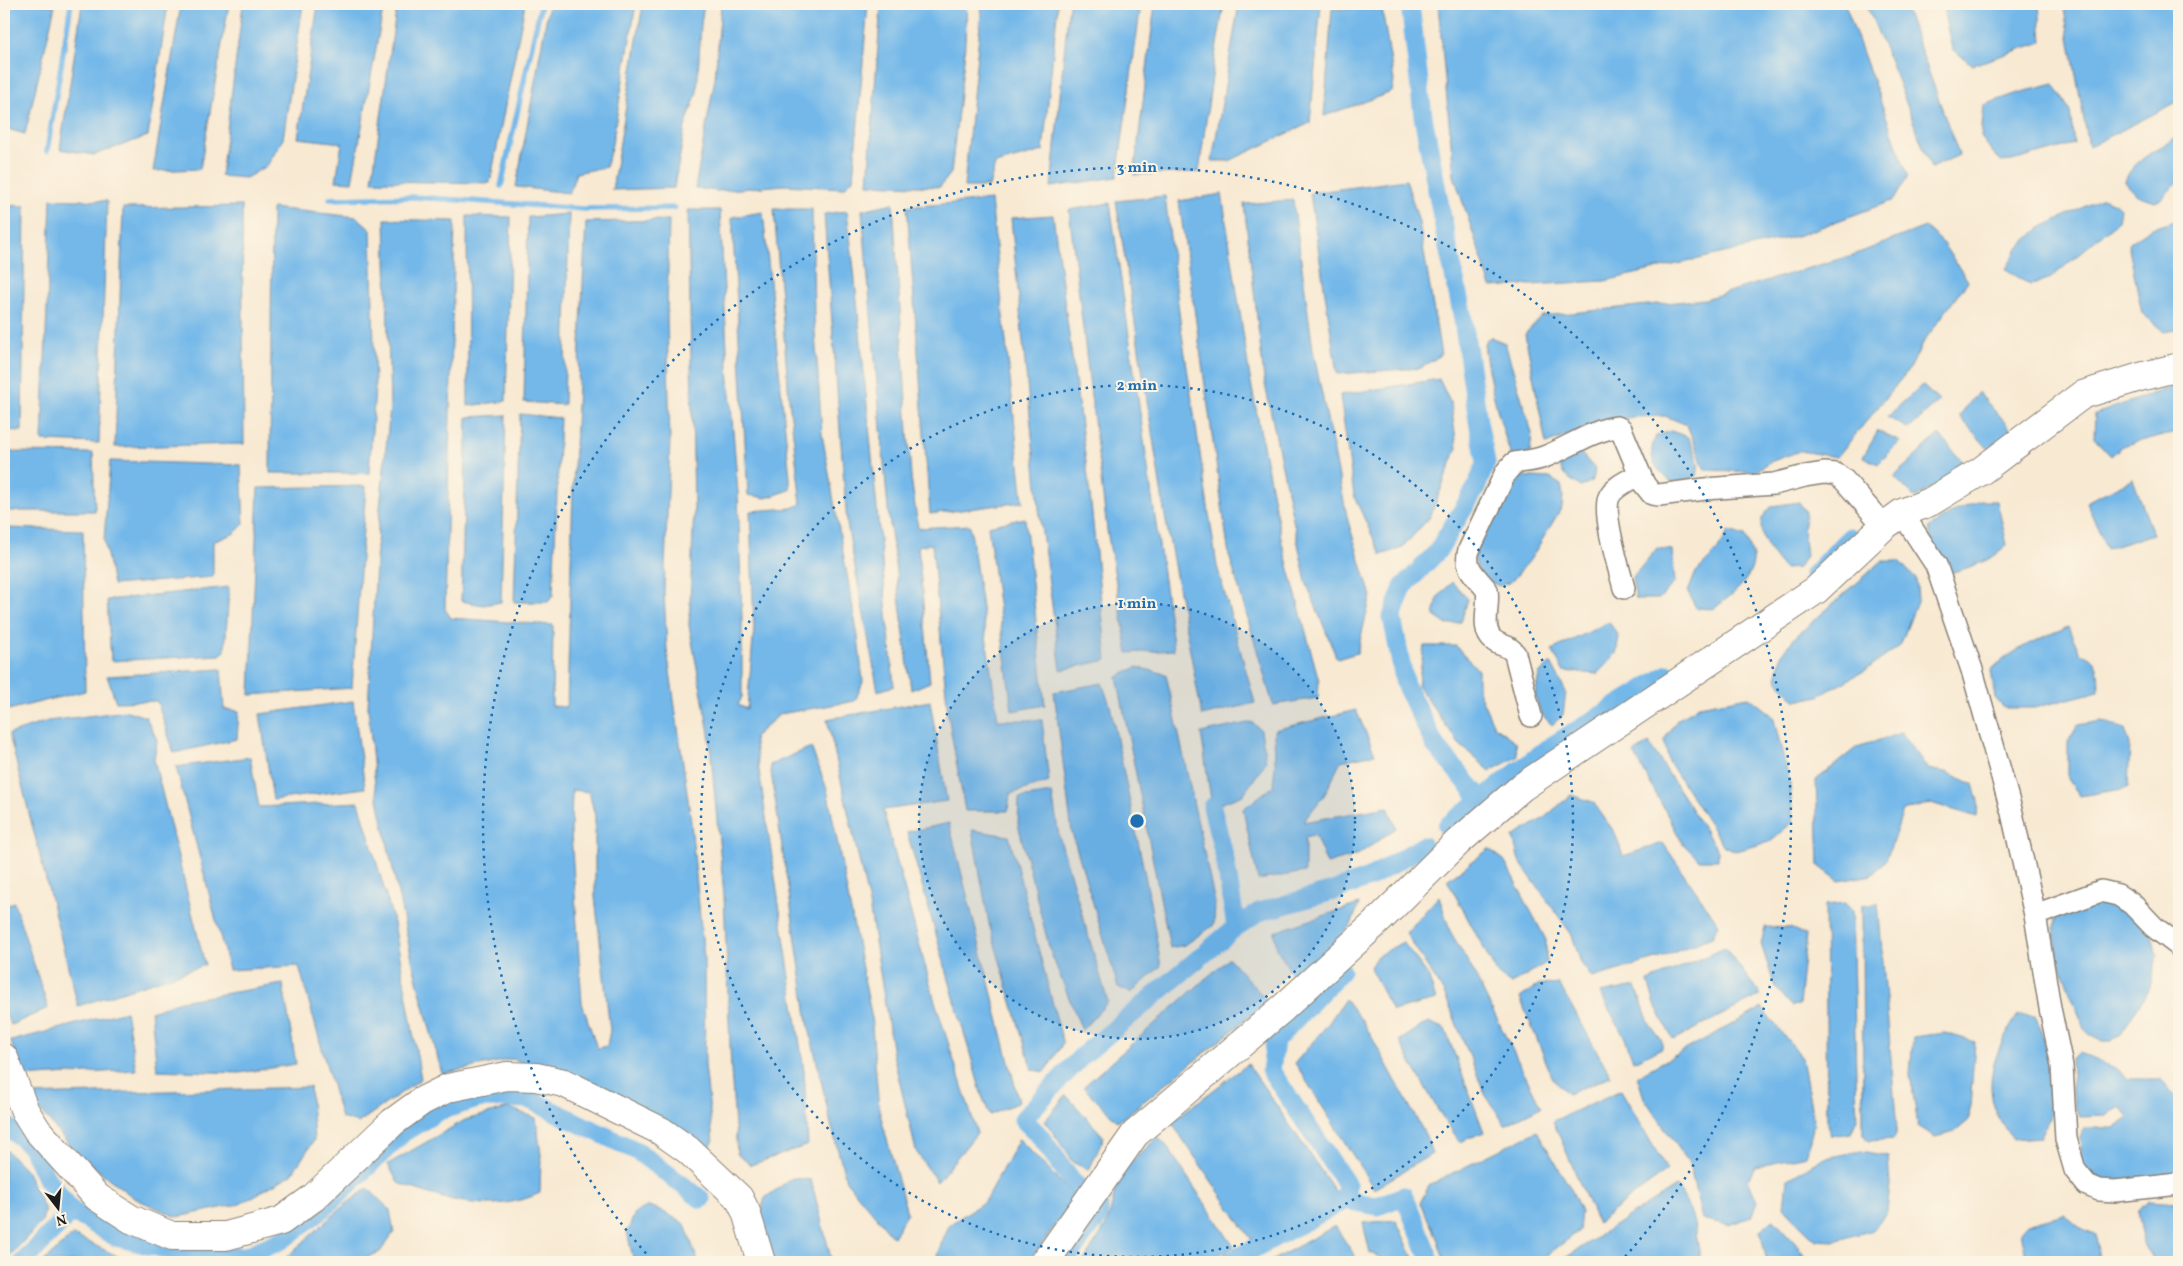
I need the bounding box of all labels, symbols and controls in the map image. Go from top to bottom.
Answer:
text: 3 min [1117,158,1157,179]
text: 2 min [1117,376,1157,397]
text: 1 min [1118,594,1156,615]
centre of rings [1128,812,1146,830]
north arrow [32,1184,82,1234]
text: N [54,1209,69,1230]

